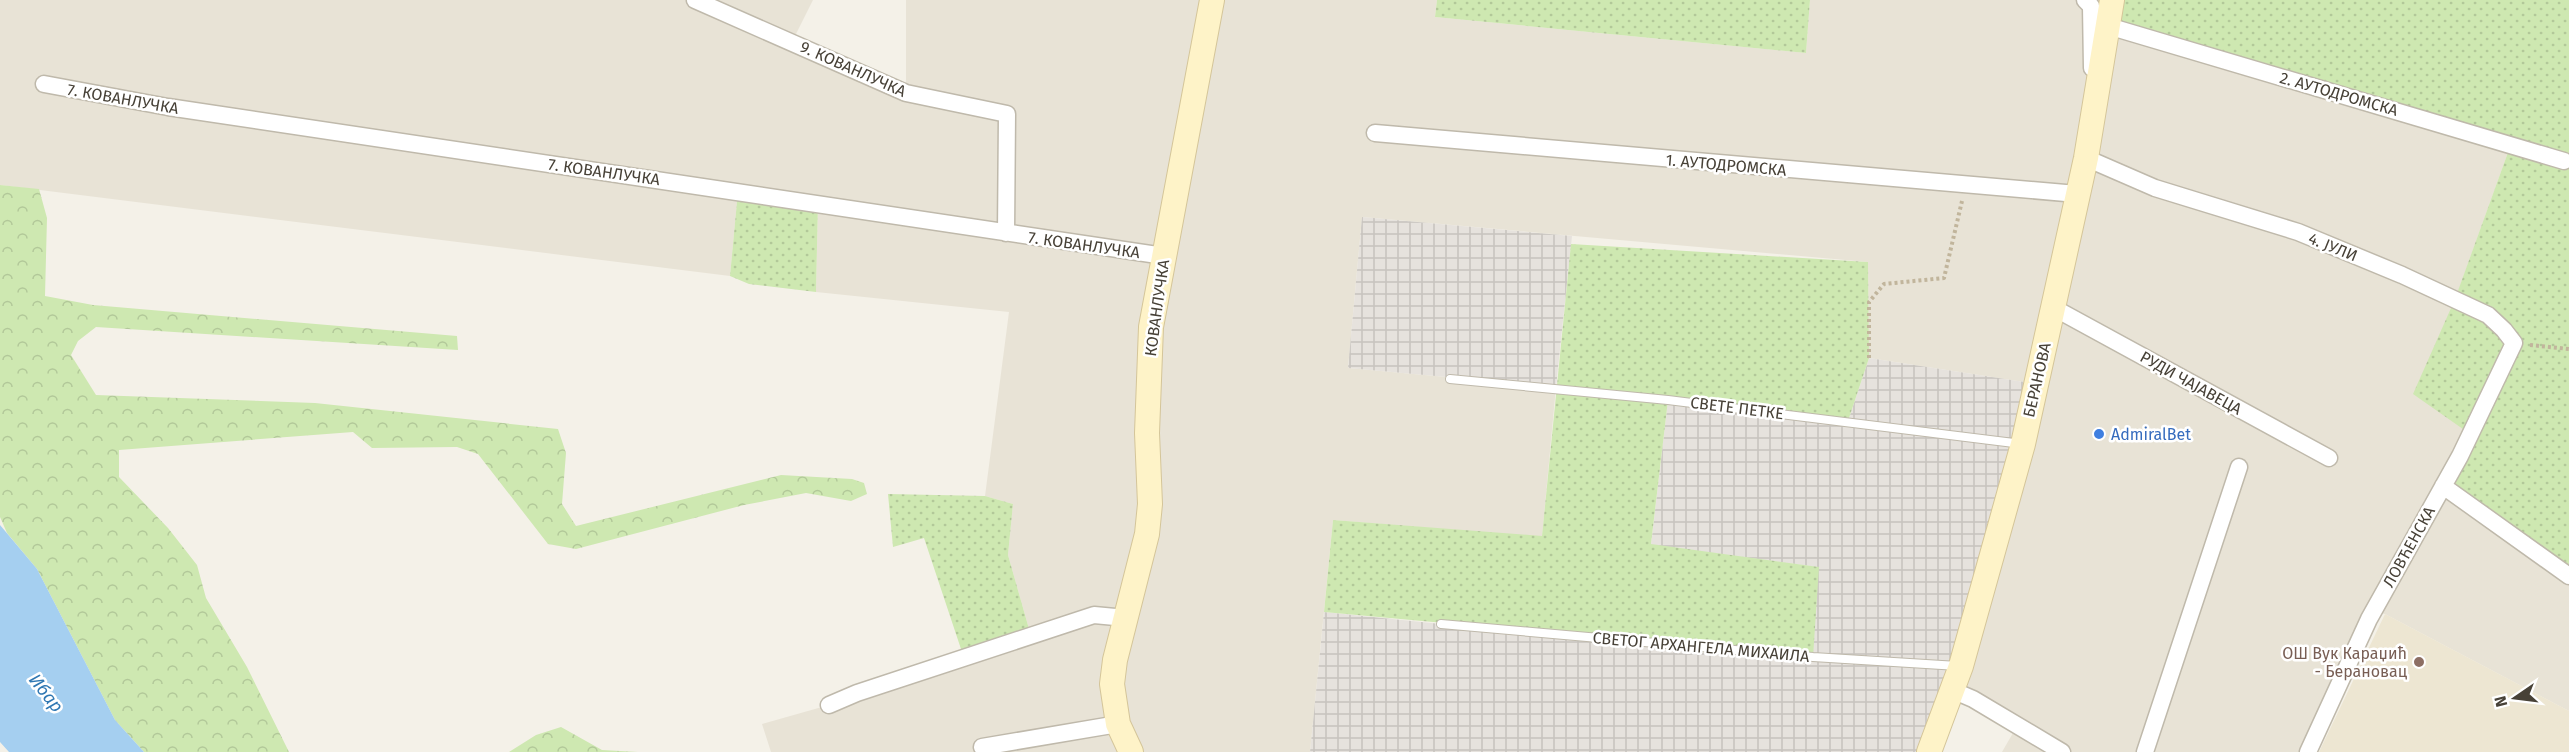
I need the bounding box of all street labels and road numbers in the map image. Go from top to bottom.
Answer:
street label: 9. КОВАНЛУЧКА [797,37,910,101]
street label: 2. АУТОДРОМСКА [2278,68,2401,120]
street label: 7. КОВАНЛУЧКА [66,80,181,118]
street label: 1. АУТОДРОМСКА [1665,150,1788,180]
street label: 7. КОВАНЛУЧКА [547,155,662,189]
street label: 7. КОВАНЛУЧКА [1027,228,1142,262]
street label: 4. ЈУЛИ [2306,229,2360,265]
street label: КОВАНЛУЧКА [1141,258,1173,358]
street label: БЕРАНОВА [2019,340,2055,419]
street label: РУДИ ЧАЈАВЕЦА [2137,347,2246,419]
street label: СВЕТЕ ПЕТКЕ [1689,393,1785,423]
street label: ЛОВЋЕНСКА [2379,503,2439,591]
street label: СВЕТОГ АРХАНГЕЛА МИХАИЛА [1592,628,1811,666]

